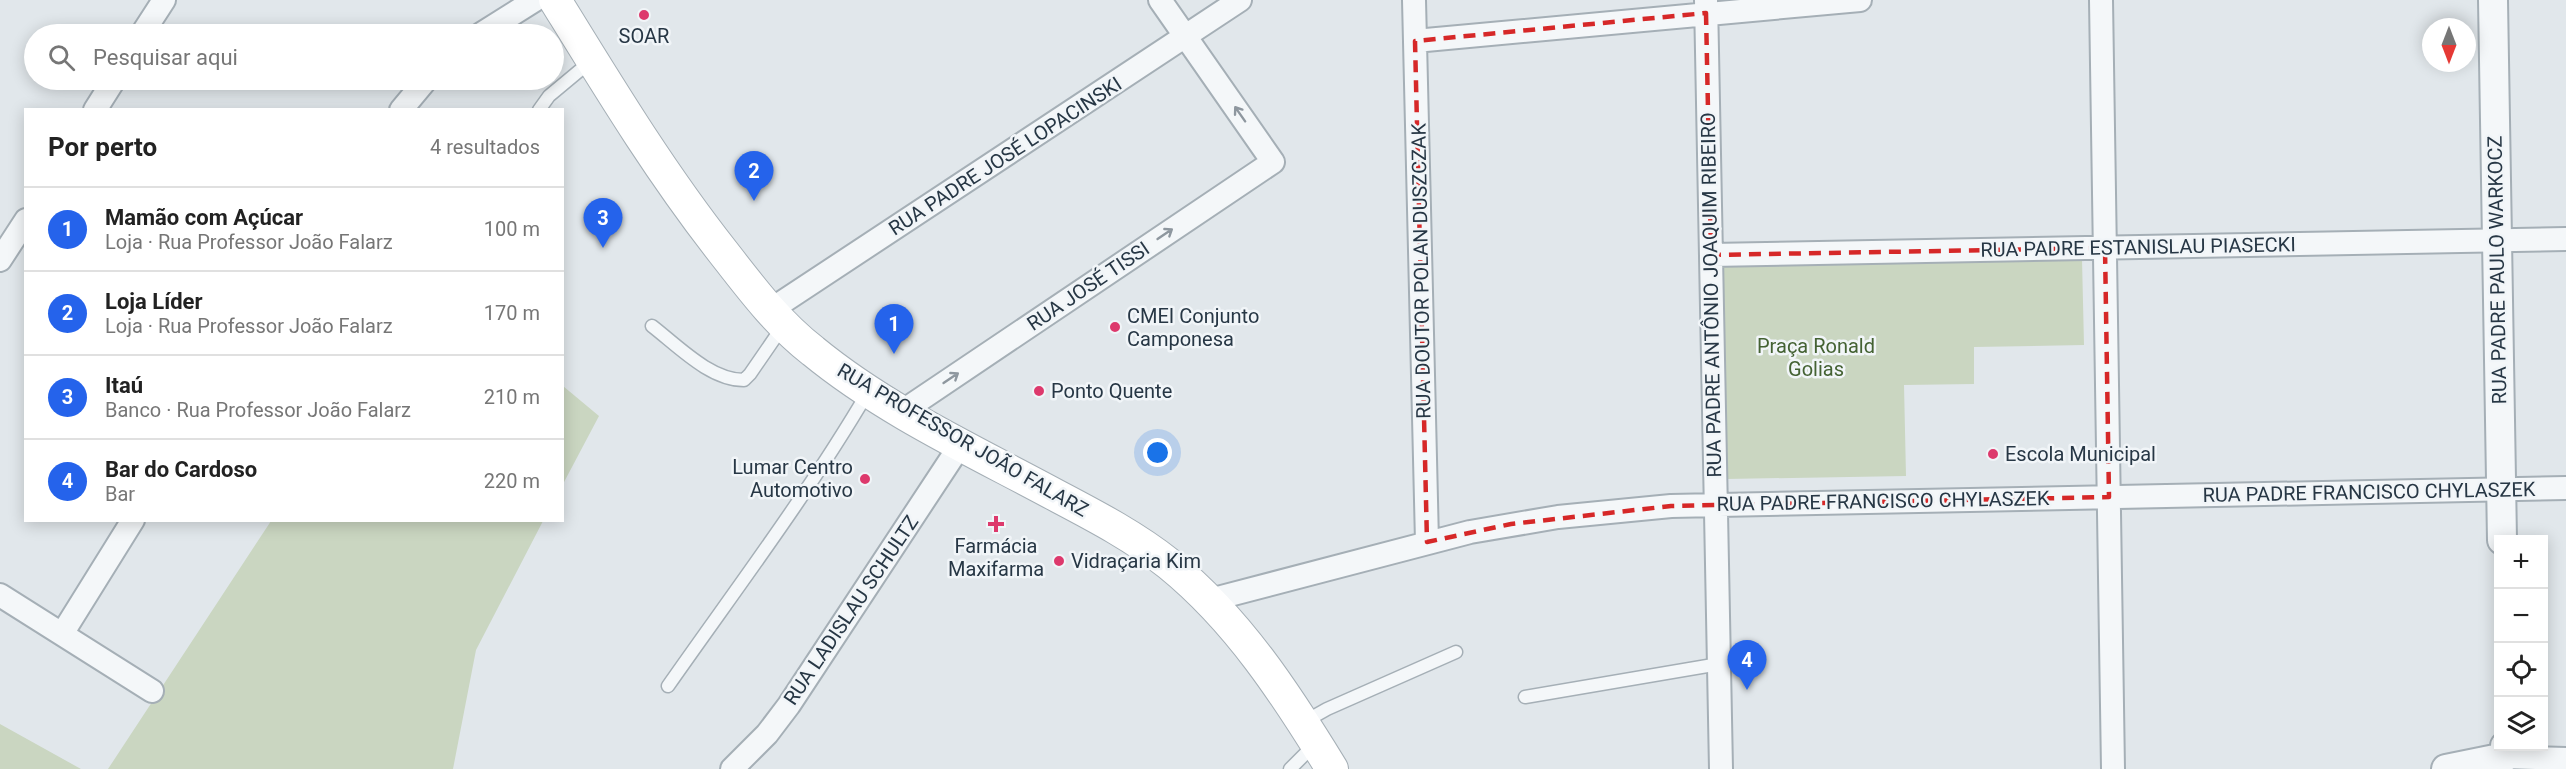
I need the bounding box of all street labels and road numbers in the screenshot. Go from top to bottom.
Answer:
street label: RUA PADRE JOSÉ LOPACINSKI [884,72,1126,240]
street label: RUA PADRE ANTÔNIO JOAQUIM RIBEIRO [1696,112,1726,478]
street label: RUA DOUTOR POLAN DUSZCZAK [1406,123,1436,419]
street label: RUA PADRE PAULO WARKOCZ [2483,135,2511,405]
street label: RUA PADRE ESTANISLAU PIASECKI [1980,232,2296,262]
street label: RUA JOSÉ TISSI [1022,236,1154,336]
street label: RUA PROFESSOR JOÃO FALARZ [833,358,1093,522]
street label: RUA PADRE FRANCISCO CHYLASZEK [2202,477,2536,507]
street label: RUA PADRE FRANCISCO CHYLASZEK [1716,486,2050,516]
street label: RUA LADISLAU SCHULTZ [779,511,923,709]

